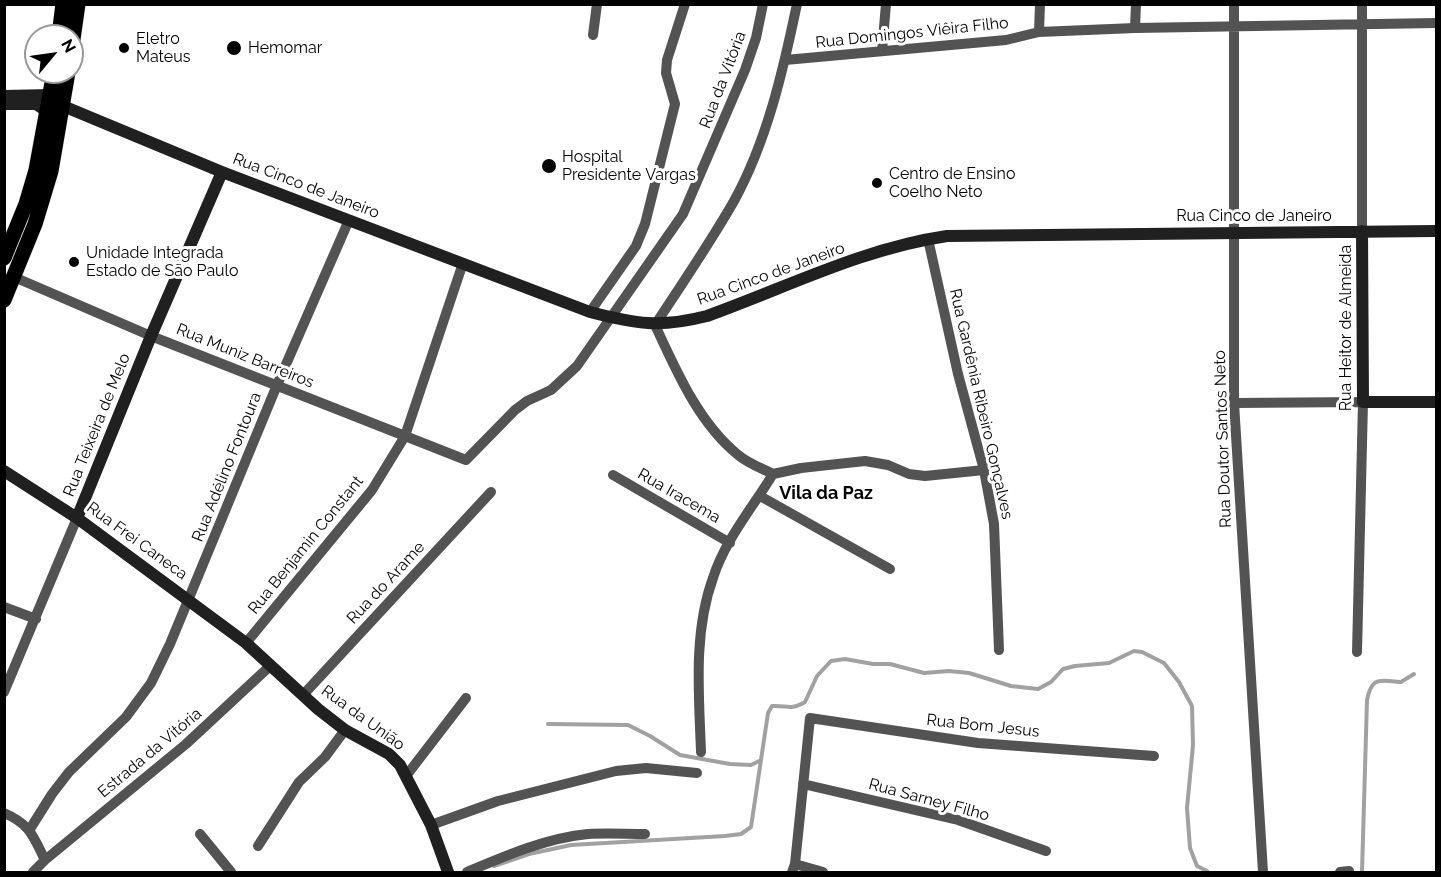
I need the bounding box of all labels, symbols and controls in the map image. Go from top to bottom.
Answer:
street label: Rua Domingos Viêira Filho [815,13,1009,53]
north arrow [24,24,84,84]
place label: Eletro Mateus [136,29,190,67]
street label: Rua da Vitória [696,29,750,131]
text: N [57,36,80,56]
place label: Hemomar [248,38,322,58]
marker: Hemomar [225,39,243,57]
marker: Eletro Mateus [117,41,131,55]
place label: Hospital Presidente Vargas [562,147,696,185]
street label: Rua Cinco de Janeiro [230,149,382,223]
marker: Hospital Presidente Vargas [540,157,558,175]
place label: Centro de Ensino Coelho Neto [889,164,1015,202]
marker: Centro de Ensino Coelho Neto [870,176,884,190]
street label: Rua Cinco de Janeiro [1176,206,1332,226]
street label: Rua Cinco de Janeiro [695,238,847,310]
place label: Unidade Integrada Estado de São Paulo [86,243,238,281]
street label: Rua Heitor de Almeida [1336,245,1356,411]
marker: Unidade Integrada Estado de São Paulo [67,255,81,269]
street label: Rua Gardênia Ribeiro Gonçalves [945,287,1017,521]
street label: Rua Muniz Barreiros [173,320,317,392]
street label: Rua Teixeira de Melo [59,350,135,500]
street label: Rua Doutor Santos Neto [1210,350,1236,528]
street label: Rua Adélino Fontoura [188,389,266,545]
street label: Rua Iracema [634,465,724,527]
street label: Rua Benjamin Constant [244,472,368,618]
district label: Vila da Paz [779,483,873,505]
street label: Rua Frei Caneca [83,498,191,584]
street label: Rua do Arame [343,538,429,628]
street label: Rua da União [318,681,408,755]
street label: Estrada da Vitória [94,704,206,802]
street label: Rua Bom Jesus [926,711,1040,741]
street label: Rua Sarney Filho [867,775,991,825]

